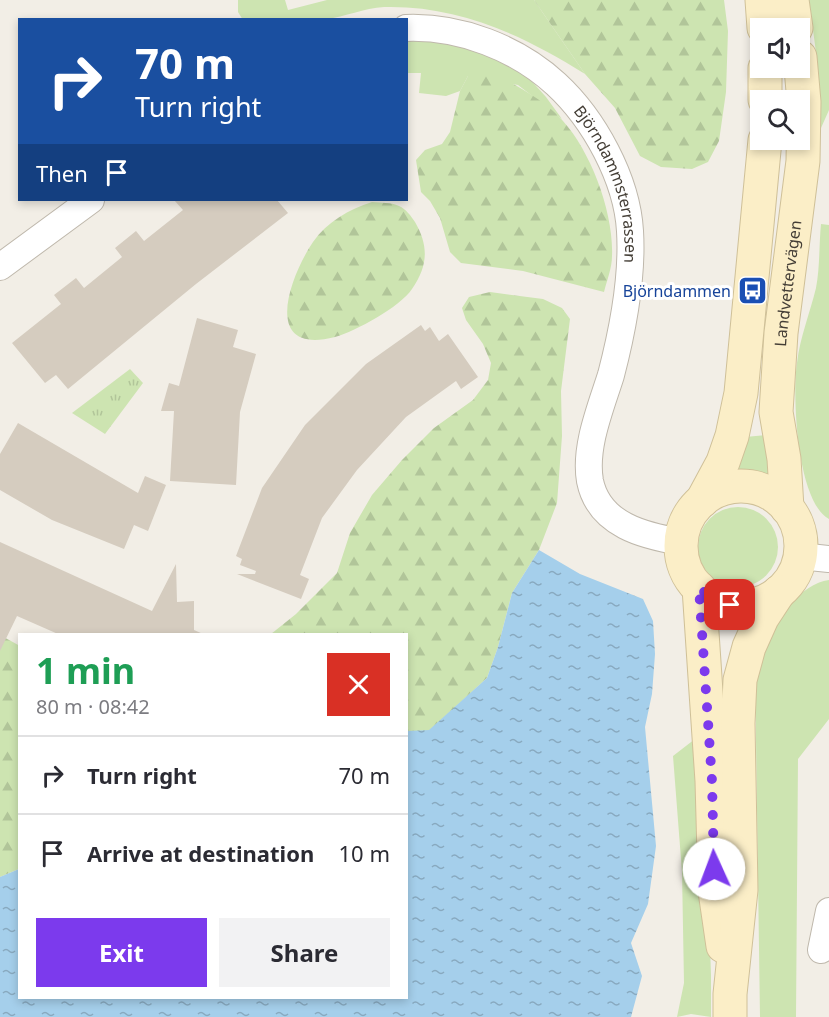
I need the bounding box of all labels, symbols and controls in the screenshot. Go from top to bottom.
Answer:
map controls [750,18,810,150]
button: sound [750,18,810,78]
text: 70 m [135,34,235,91]
icon: right [36,42,114,120]
text: Turn right [135,88,261,125]
button: search [750,90,810,150]
street label: Björndammsterrassen [569,101,642,263]
icon: arrive [100,156,133,189]
text: Then [36,158,88,188]
street label: Landvettervägen [769,219,806,347]
bus stop icon: Björndammen [736,275,768,307]
place label: Björndammen [623,280,731,302]
pin [704,579,755,630]
icon: arrive [713,588,746,621]
text: 1 min [36,646,135,695]
button: close [327,653,390,716]
text: 80 m · 08:42 [36,693,150,720]
icon: right [36,759,69,792]
text: Turn right [87,760,197,790]
text: 70 m [339,760,390,790]
icon: arrive [36,837,69,870]
position arrow [682,837,746,901]
text: Arrive at destination [87,838,314,868]
text: 10 m [339,838,390,868]
button: Exit [36,918,207,987]
button: Share [219,918,390,987]

